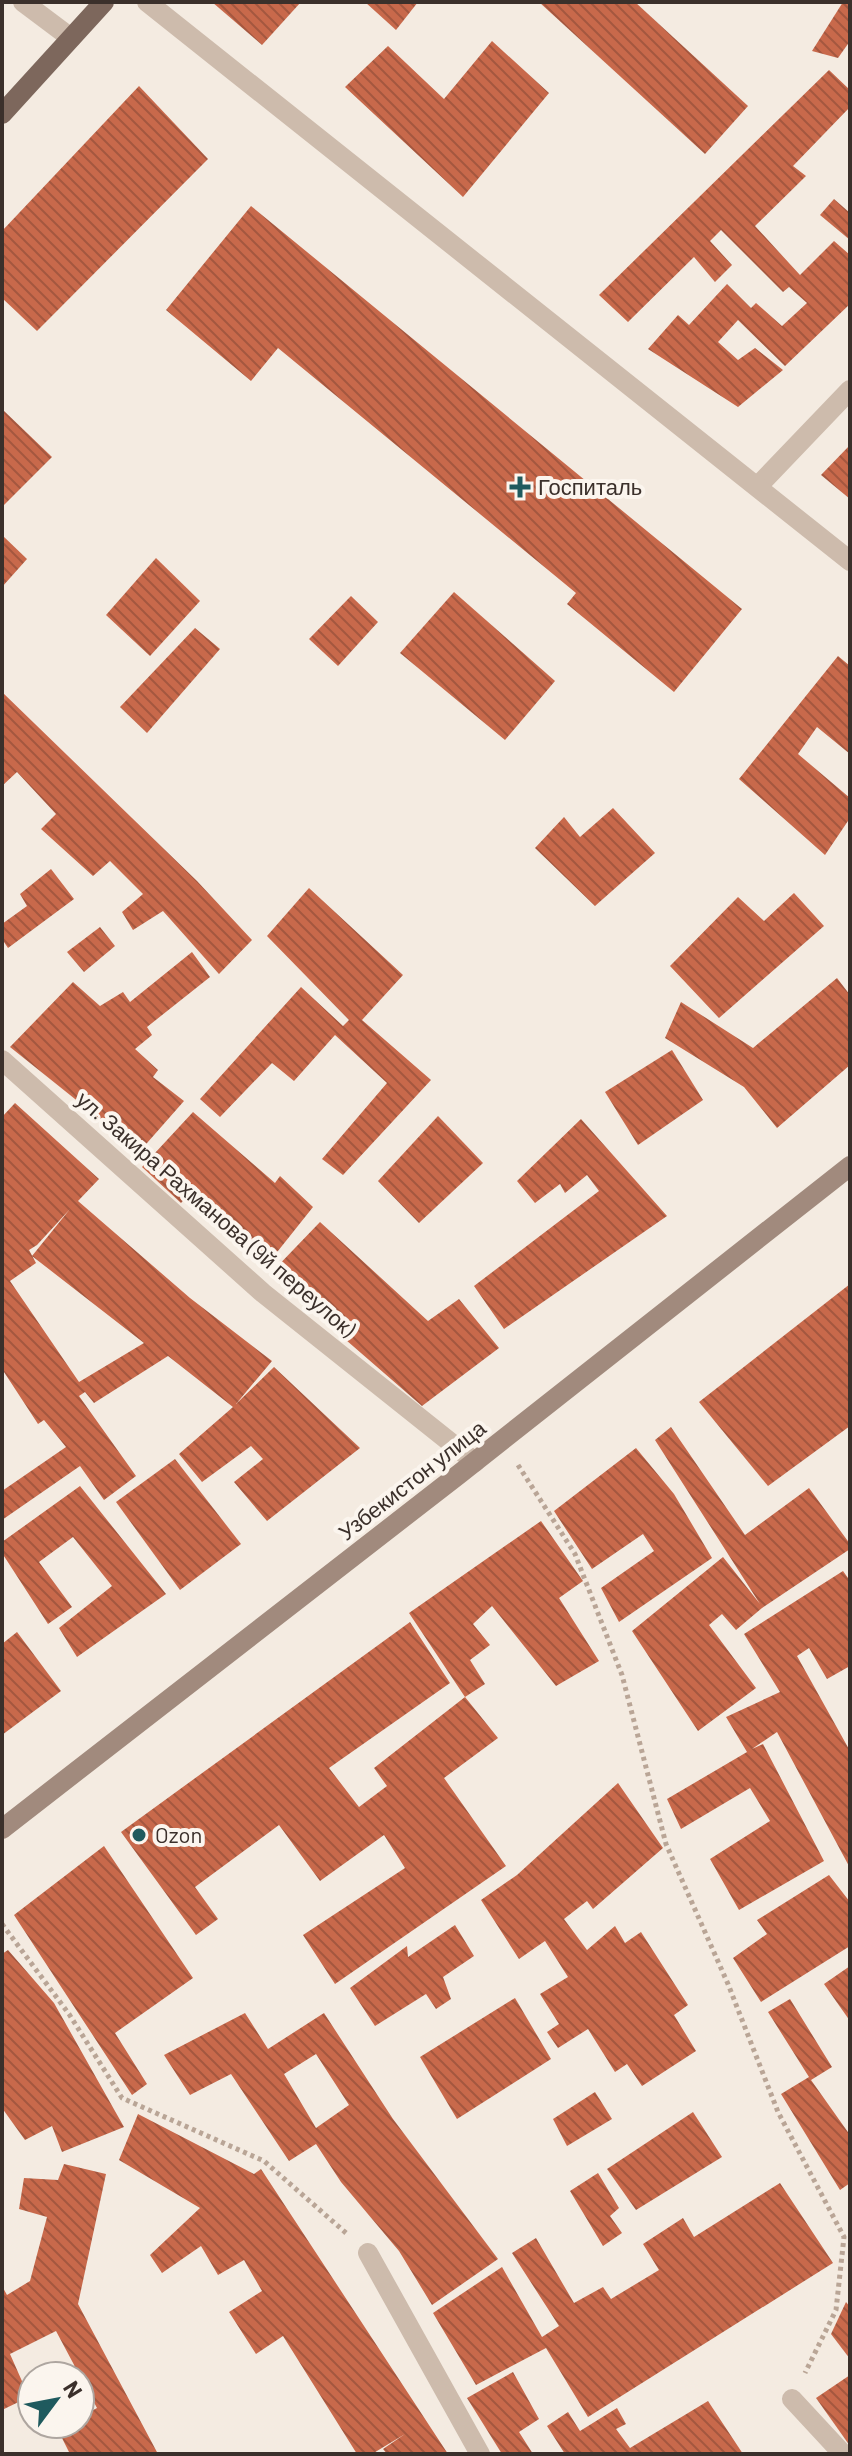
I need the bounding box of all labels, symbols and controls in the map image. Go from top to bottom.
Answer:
place label: Госпиталь [538,473,642,499]
marker: Госпиталь [509,476,531,498]
street label: ул. Закира Рахманова (9й переулок) [71,1085,361,1342]
street label: Узбекистон улица [333,1413,491,1545]
place label: Ozon [155,1821,202,1847]
marker: Ozon [130,1826,148,1844]
north arrow [16,2360,96,2440]
text: N [59,2376,89,2402]

